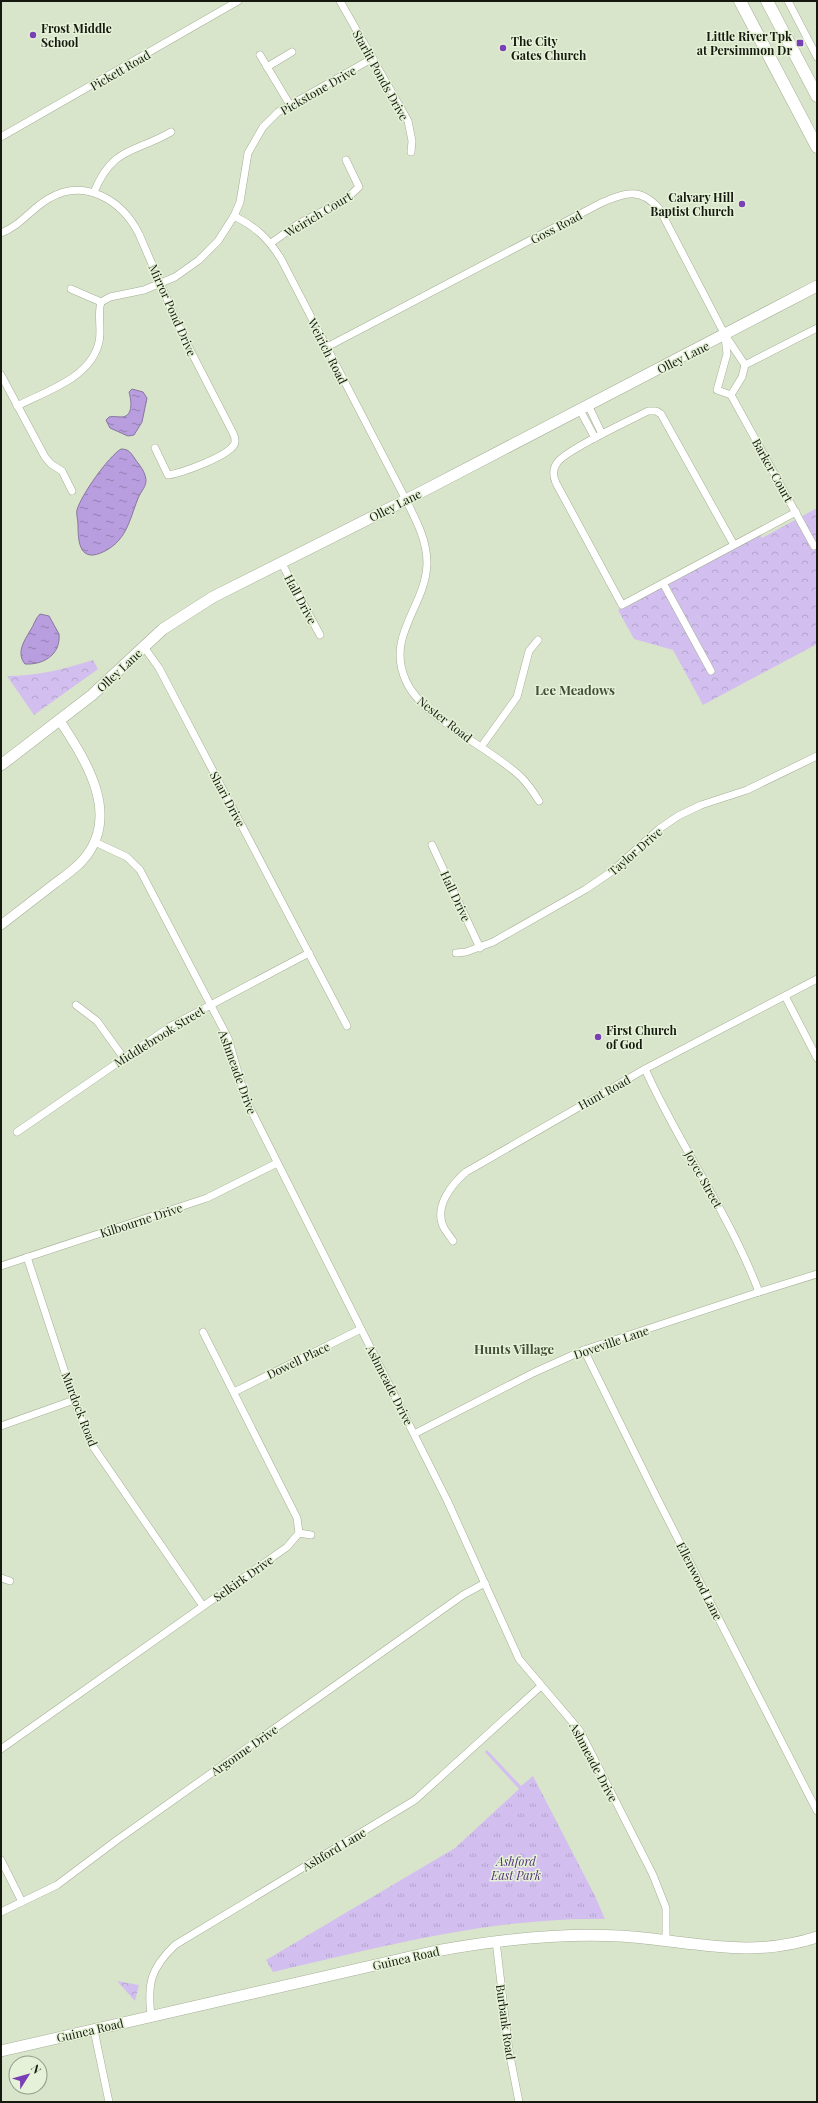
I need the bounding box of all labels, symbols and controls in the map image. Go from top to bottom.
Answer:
place label: Frost Middle School [41,20,112,50]
street label: Starlit Ponds Drive [349,27,413,123]
place label: Little River Tpk at Persimmon Dr [697,28,793,58]
marker: Frost Middle School [28,30,38,40]
place label: The City Gates Church [511,33,587,63]
marker: Little River Tpk at Persimmon Dr [795,38,805,48]
marker: The City Gates Church [498,43,508,53]
street label: Pickett Road [87,46,153,94]
street label: Pickstone Drive [277,62,359,118]
street label: Weirich Court [281,187,355,241]
place label: Calvary Hill Baptist Church [650,189,735,219]
marker: Calvary Hill Baptist Church [737,199,747,209]
street label: Goss Road [528,207,585,247]
street label: Mirror Pond Drive [146,262,200,358]
street label: Weirich Road [304,315,351,387]
street label: Olley Lane [654,337,712,377]
street label: Barker Court [749,435,797,505]
street label: Olley Lane [366,485,424,525]
street label: Hall Drive [281,571,321,627]
street label: Olley Lane [93,645,145,695]
district label: Lee Meadows [535,681,615,698]
street label: Nester Road [414,693,476,745]
street label: Shari Drive [207,768,249,830]
street label: Taylor Drive [605,823,665,879]
street label: Hall Drive [437,868,475,924]
street label: Middlebrook Street [111,1001,208,1070]
place label: First Church of God [606,1022,677,1052]
street label: Ashmeade Drive [215,1027,261,1116]
marker: First Church of God [593,1032,603,1042]
street label: Hunt Road [575,1071,633,1113]
street label: Joyce Street [681,1147,727,1211]
street label: Kilbourne Drive [98,1199,184,1241]
street label: Doveville Lane [571,1322,651,1362]
street label: Dowell Place [264,1338,332,1382]
district label: Hunts Village [474,1340,554,1357]
street label: Ashmeade Drive [362,1341,417,1428]
street label: Murdock Road [58,1369,102,1449]
street label: Ellenwood Lane [673,1539,727,1623]
street label: Selkirk Drive [210,1551,276,1605]
street label: Ashmeade Drive [566,1718,622,1805]
street label: Argonne Drive [206,1721,281,1780]
street label: Ashford Lane [298,1824,369,1875]
park label: Ashford East Park [490,1853,541,1883]
street label: Guinea Road [371,1943,441,1973]
street label: Burbank Road [493,1983,519,2061]
street label: Guinea Road [55,2015,125,2045]
north arrow [8,2055,48,2095]
text: N [28,2061,45,2076]

